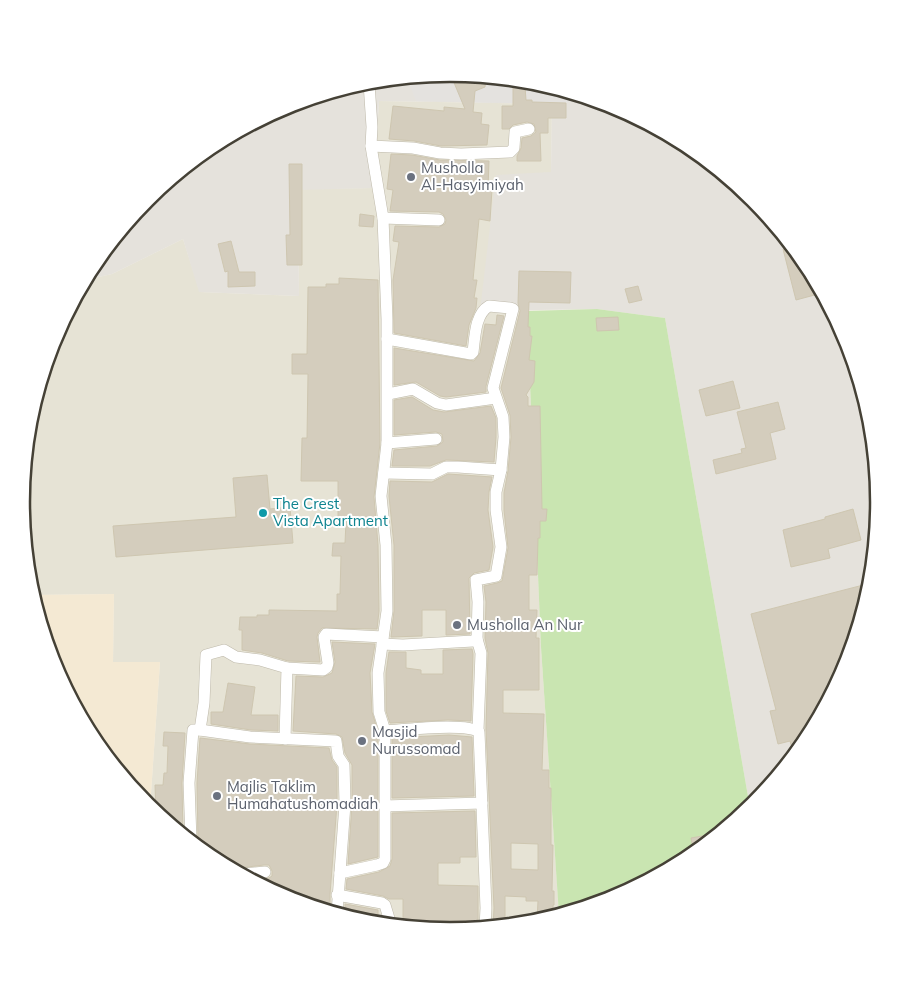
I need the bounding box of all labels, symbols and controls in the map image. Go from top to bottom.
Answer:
place label: Musholla Al-Hasyimiyah [421,158,524,194]
marker: Musholla Al-Hasyimiyah [405,171,417,183]
place label: The Crest Vista Apartment [273,494,388,530]
marker: The Crest Vista Apartment [257,507,269,519]
place label: Musholla An Nur [467,615,583,634]
marker: Musholla An Nur [451,619,463,631]
place label: Masjid Nurussomad [372,722,461,758]
marker: Masjid Nurussomad [356,735,368,747]
place label: Majlis Taklim Humahatushomadiah [227,777,378,813]
marker: Majlis Taklim Humahatushomadiah [211,790,223,802]

